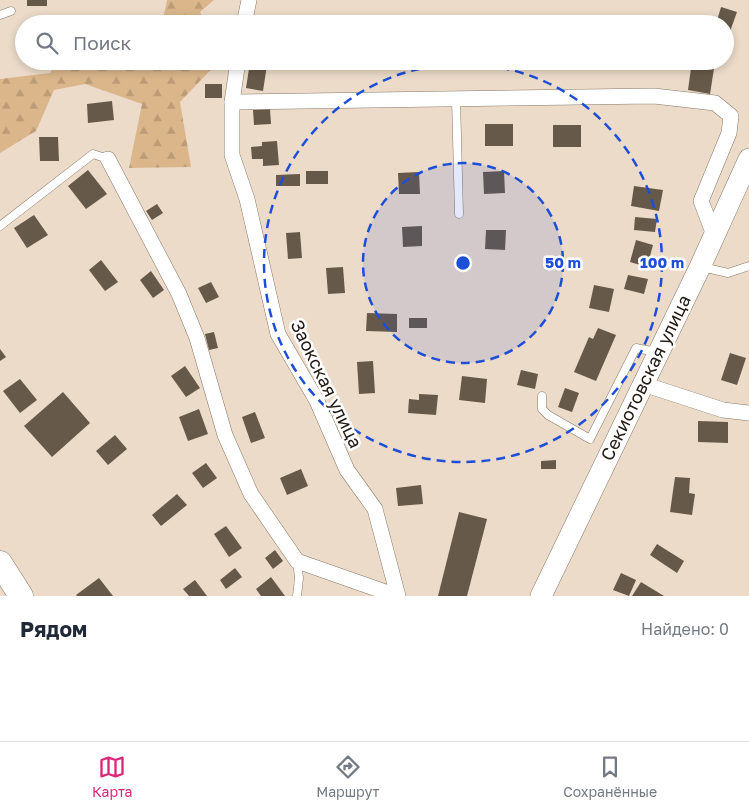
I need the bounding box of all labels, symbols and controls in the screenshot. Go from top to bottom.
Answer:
search box [15,15,734,70]
icon: search [33,29,61,57]
text: Поиск [73,31,132,54]
text: 50 m [545,253,581,271]
text: 100 m [640,253,684,271]
centre of rings [454,254,472,272]
street label: Секиотовская улица [595,291,695,464]
street label: Заокская улица [286,316,368,451]
text: Рядом [20,616,87,642]
text: Найдено: 0 [641,619,729,639]
tab: Карта [92,753,132,800]
tab: Маршрут [316,753,379,800]
tab: Сохранённые [563,753,657,800]

